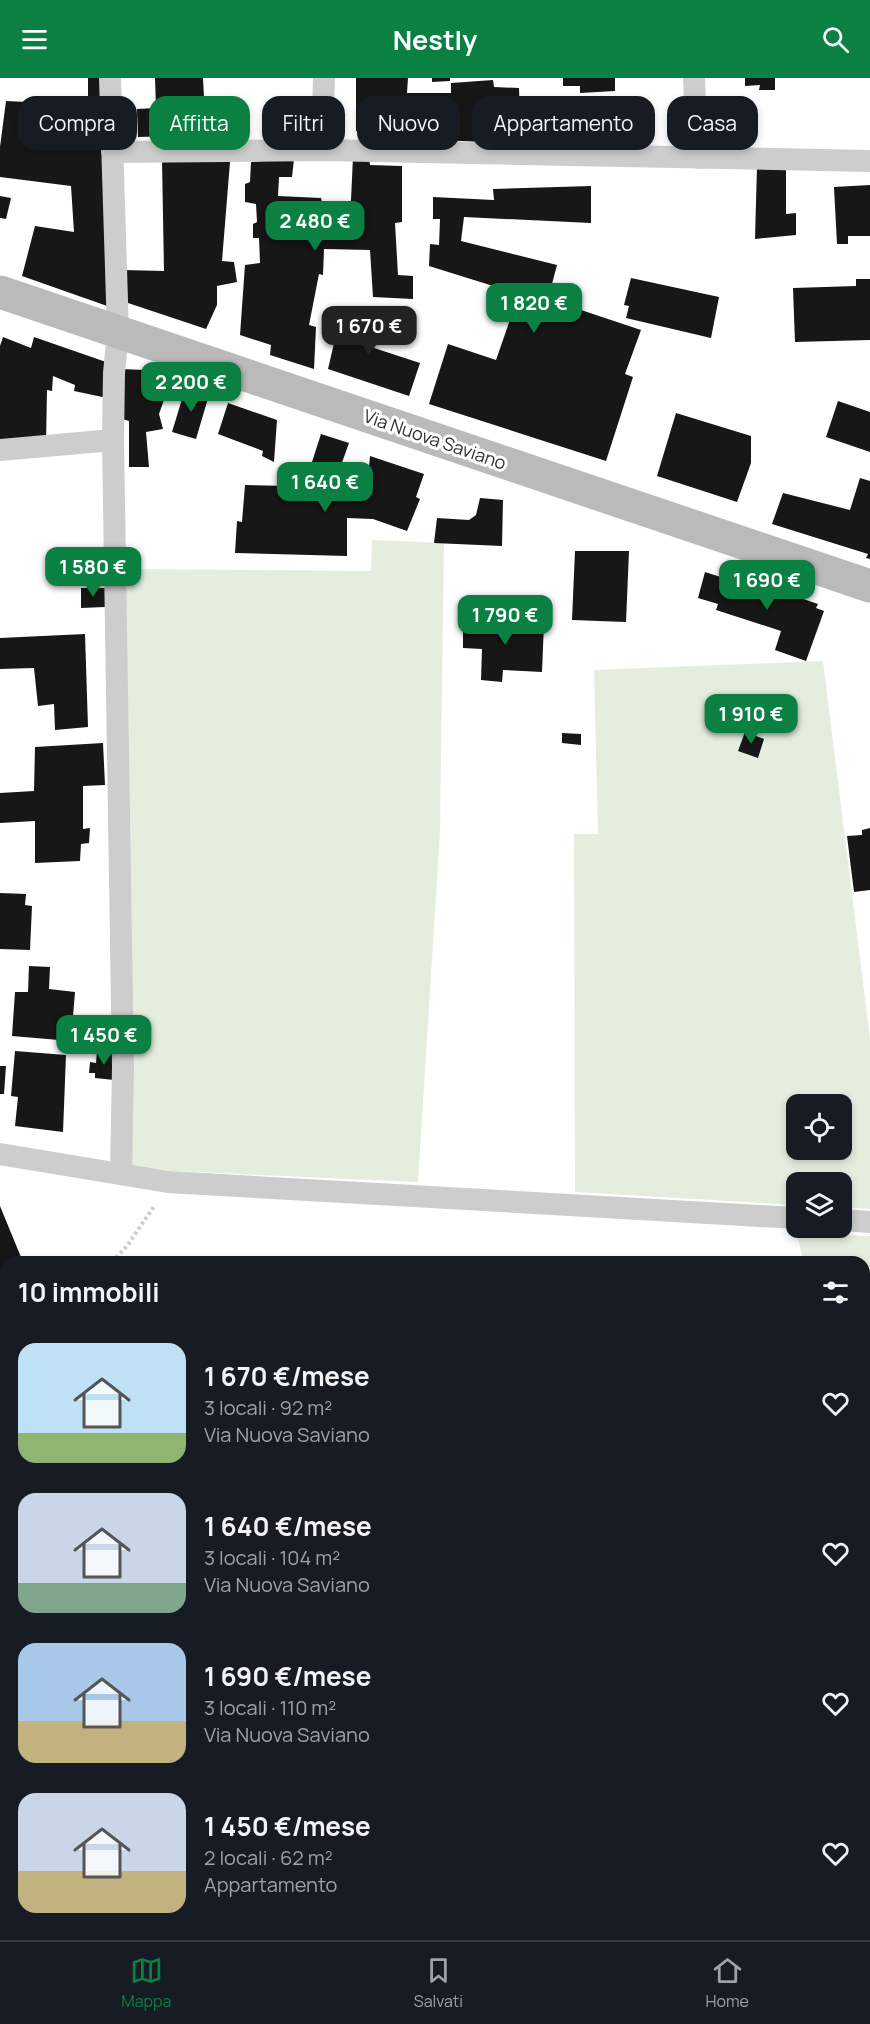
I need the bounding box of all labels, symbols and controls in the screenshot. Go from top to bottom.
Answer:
text: Nestly [393,21,477,58]
icon: menu [18,23,51,56]
icon: search [819,23,852,56]
chip: Compra [18,96,137,150]
chip: Affitta [149,96,250,150]
chip: Filtri [262,96,345,150]
chip: Nuovo [357,96,460,150]
chip: Appartamento [472,96,655,150]
chip: Casa [667,96,758,150]
pin: 2 480 € [260,201,370,252]
text: 2 480 € [279,207,351,234]
pin: 1 820 € [479,283,589,334]
text: 1 820 € [500,289,568,316]
pin: 1 670 € [314,306,424,357]
text: 1 670 € [336,312,402,339]
pin: 2 200 € [136,362,246,413]
text: 2 200 € [155,368,227,395]
street label: Via Nuova Saviano [361,403,509,475]
pin: 1 640 € [270,462,380,513]
text: 1 640 € [291,468,359,495]
pin: 1 580 € [38,547,148,598]
text: 1 580 € [59,553,127,580]
pin: 1 690 € [712,560,822,611]
text: 1 690 € [733,566,801,593]
pin: 1 790 € [450,595,560,646]
text: 1 790 € [472,601,538,628]
pin: 1 910 € [696,694,806,745]
text: 1 910 € [719,700,783,727]
pin: 1 450 € [49,1015,159,1066]
text: 1 450 € [70,1021,138,1048]
map controls [786,1094,852,1238]
button: locate [786,1094,852,1160]
button: layers [786,1172,852,1238]
text: 10 immobili [18,1274,159,1310]
icon: filters [819,1276,852,1309]
text: 1 670 €/mese [204,1358,370,1394]
icon: home [66,1367,138,1439]
icon: heart [819,1387,852,1420]
text: 3 locali · 92 m² [204,1394,332,1421]
text: Via Nuova Saviano [204,1421,370,1448]
text: 1 640 €/mese [204,1508,372,1544]
icon: home [66,1517,138,1589]
icon: heart [819,1537,852,1570]
text: 3 locali · 104 m² [204,1544,340,1571]
text: Via Nuova Saviano [204,1571,370,1598]
text: 1 690 €/mese [204,1658,371,1694]
icon: home [66,1667,138,1739]
icon: heart [819,1687,852,1720]
text: 3 locali · 110 m² [204,1694,336,1721]
text: Via Nuova Saviano [204,1721,370,1748]
text: 1 450 €/mese [204,1808,371,1844]
icon: home [66,1817,138,1889]
icon: heart [819,1837,852,1870]
text: 2 locali · 62 m² [204,1844,333,1871]
text: Appartamento [204,1871,337,1898]
tab: Mappa [121,1954,171,2012]
tab: Salvati [414,1954,463,2012]
tab: Home [705,1954,749,2012]

